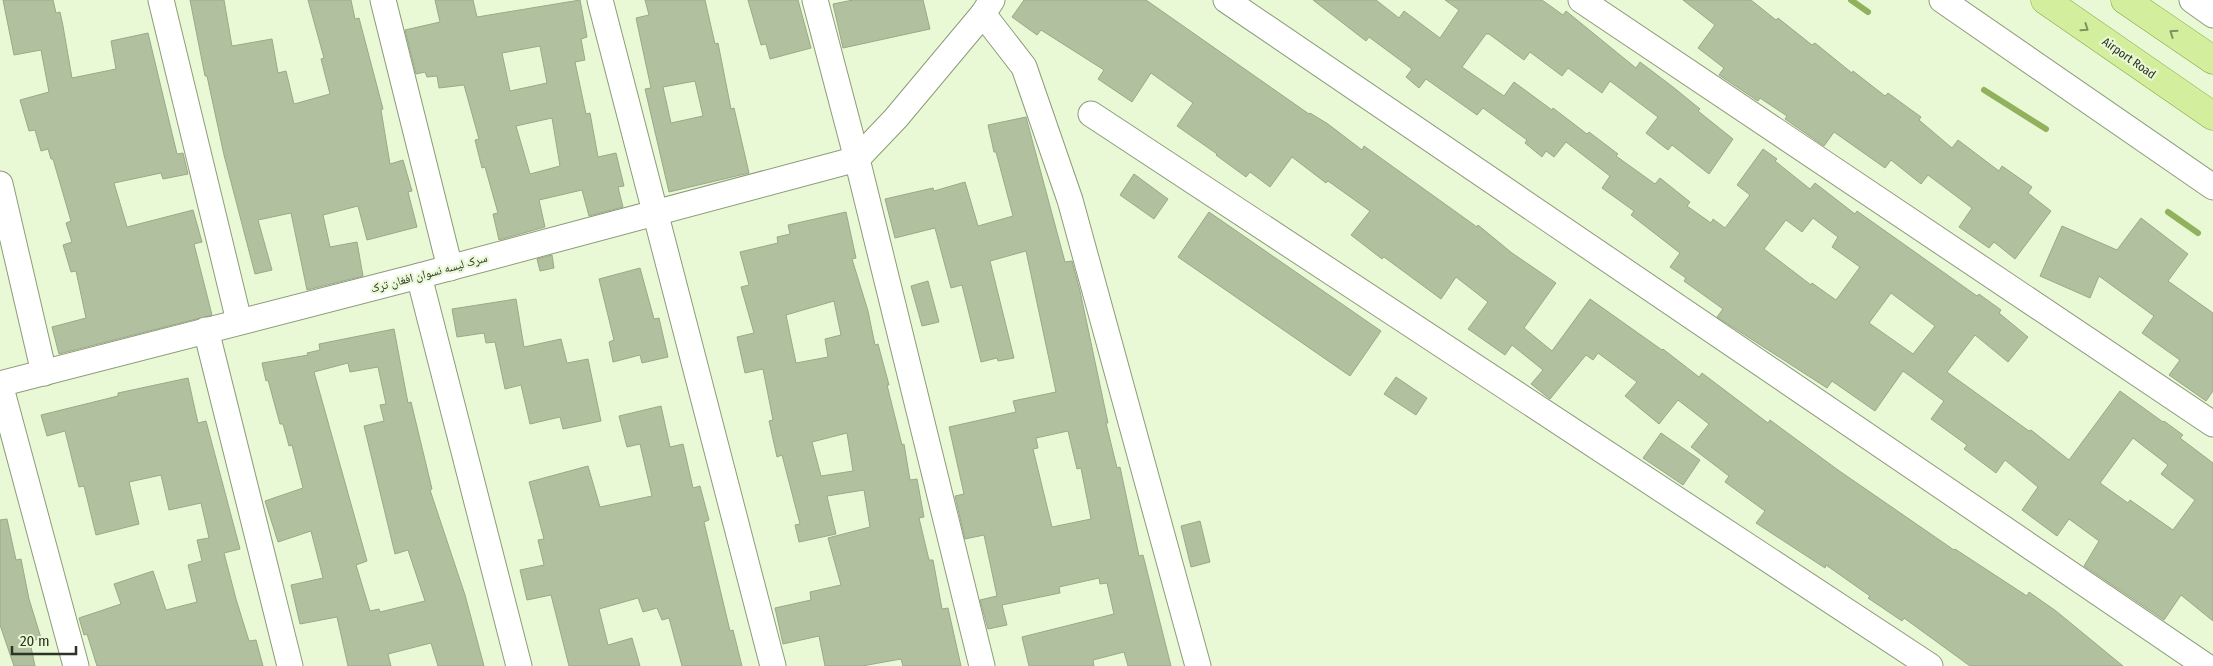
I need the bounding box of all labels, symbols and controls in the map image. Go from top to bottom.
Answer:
one-way arrow [2079,22,2089,31]
one-way arrow [2169,30,2179,39]
street label: Airport Road [2100,34,2158,82]
street label: سرک لیسه نسوان افغان‌ ترک [369,251,489,296]
scale bar [12,624,76,656]
text: 20 m [20,632,50,650]

